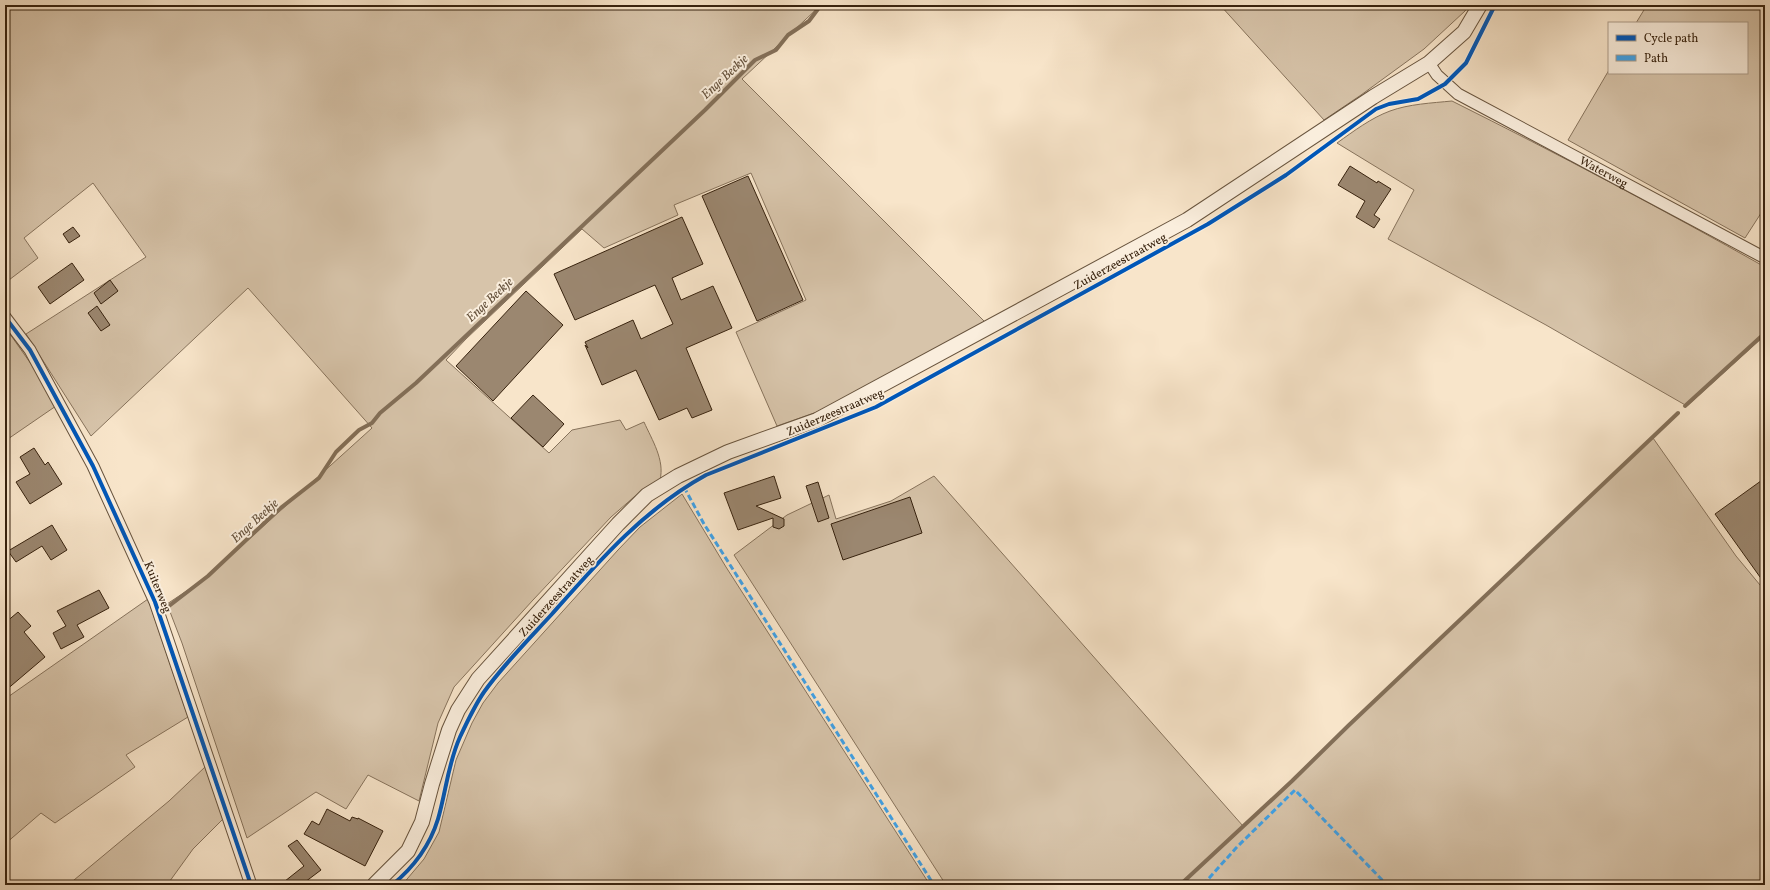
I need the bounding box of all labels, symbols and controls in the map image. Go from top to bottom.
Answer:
legend [1608,22,1748,74]
text: Cycle path [1644,31,1699,47]
water label: Enge Beekje [698,51,753,104]
text: Path [1644,51,1668,67]
street label: Waterweg [1576,153,1630,192]
street label: Zuiderzeestraatweg [1071,230,1170,294]
water label: Enge Beekje [463,274,518,327]
street label: Zuiderzeestraatweg [784,385,886,441]
water label: Enge Beekje [228,495,283,548]
street label: Zuiderzeestraatweg [516,553,598,641]
street label: Kuiterweg [139,559,175,616]

